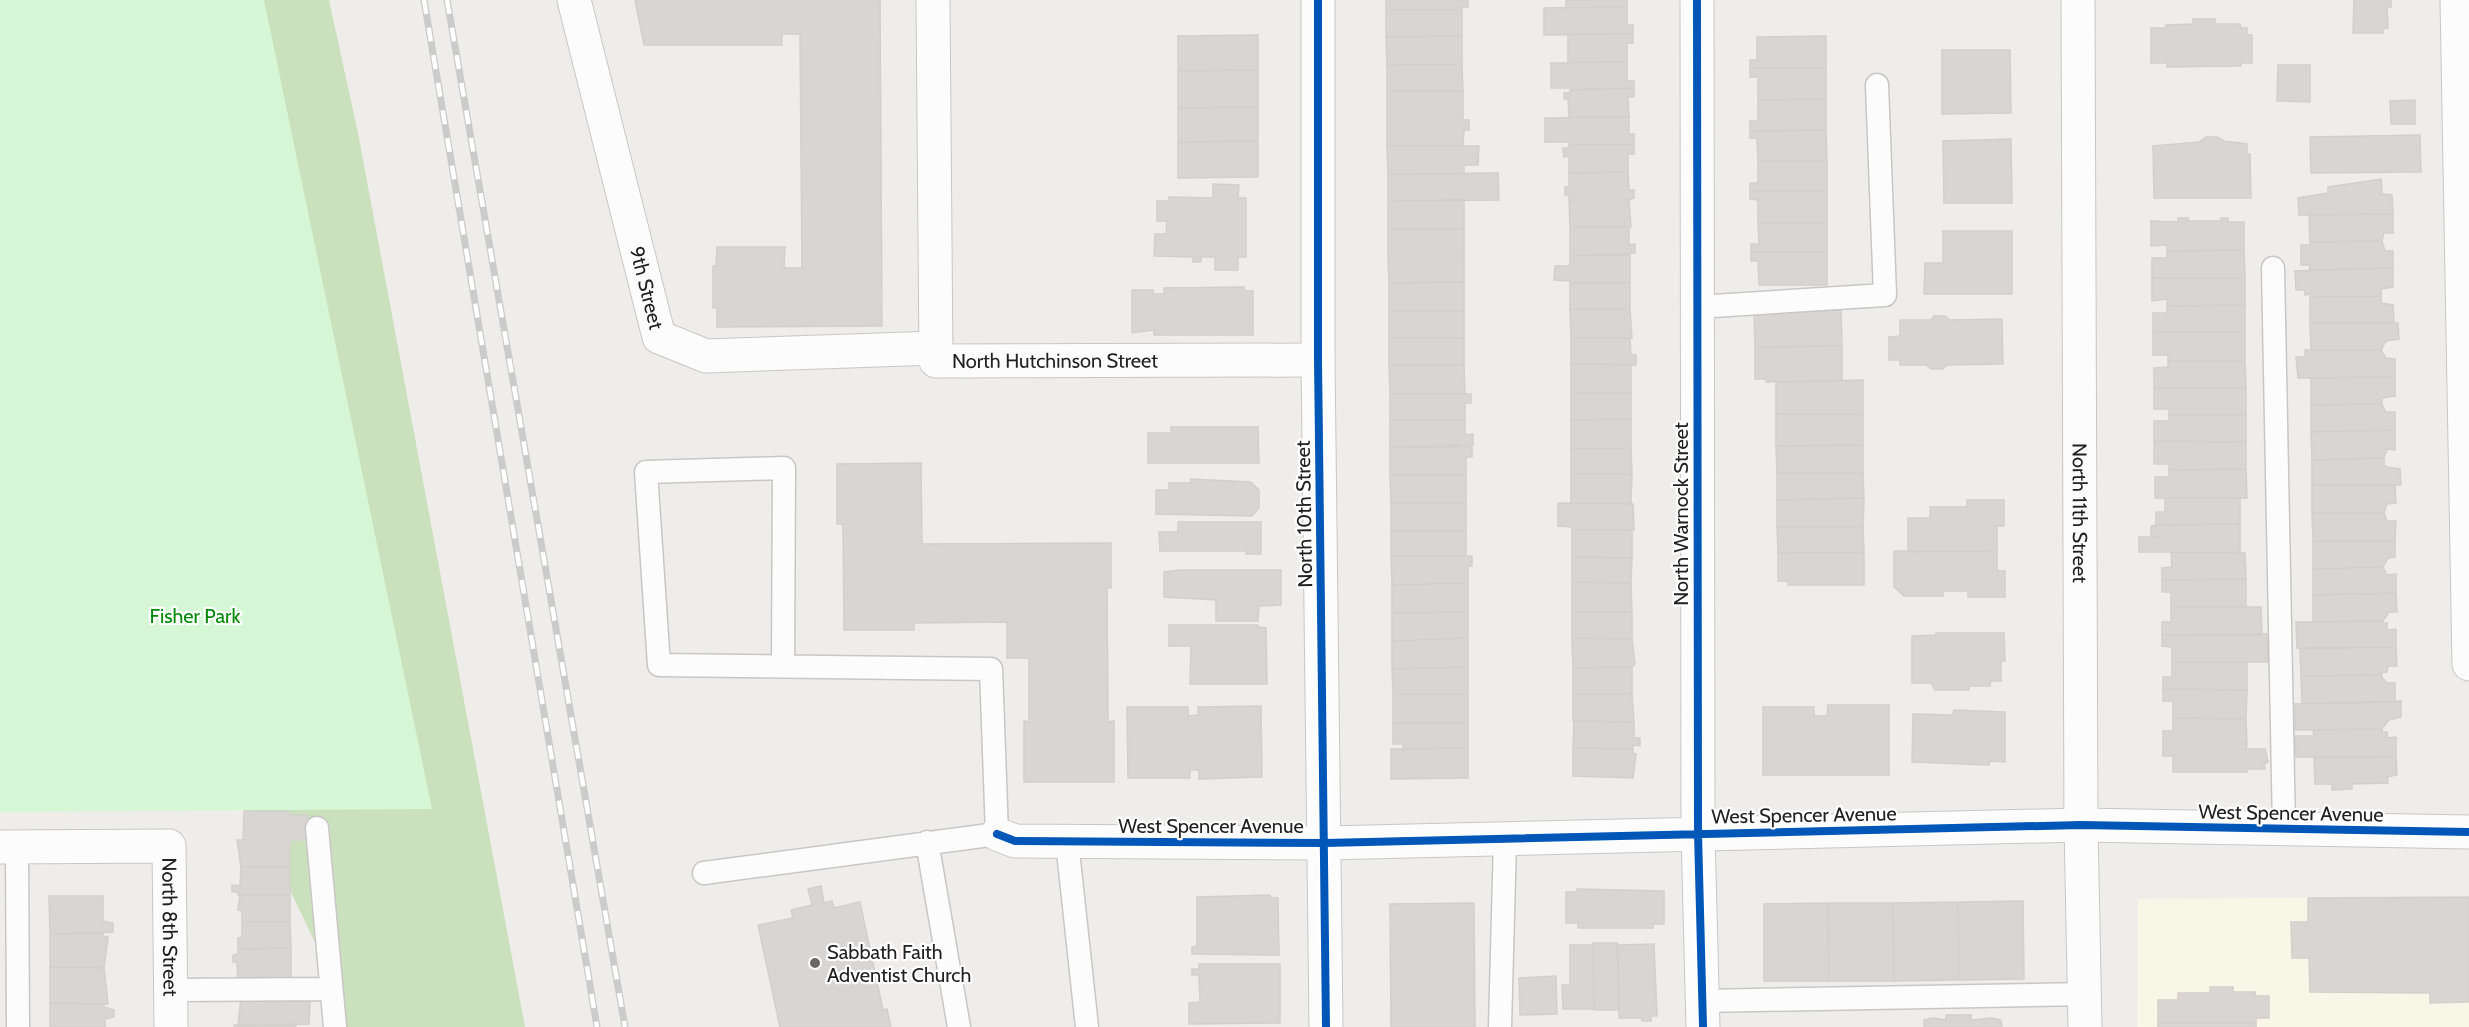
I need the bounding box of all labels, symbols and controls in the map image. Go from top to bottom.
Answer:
street label: 9th Street [625,244,669,332]
street label: North Hutchinson Street [952,348,1158,373]
street label: North Warnock Street [1669,422,1693,606]
street label: North 10th Street [1291,440,1317,588]
street label: North 11th Street [2068,443,2092,583]
park label: Fisher Park [150,604,240,628]
street label: West Spencer Avenue [2198,799,2384,827]
street label: West Spencer Avenue [1711,801,1897,829]
street label: West Spencer Avenue [1118,814,1304,838]
street label: North 8th Street [157,857,183,997]
place label: Sabbath Faith Adventist Church [827,940,971,987]
marker: Sabbath Faith Adventist Church [808,956,822,970]

